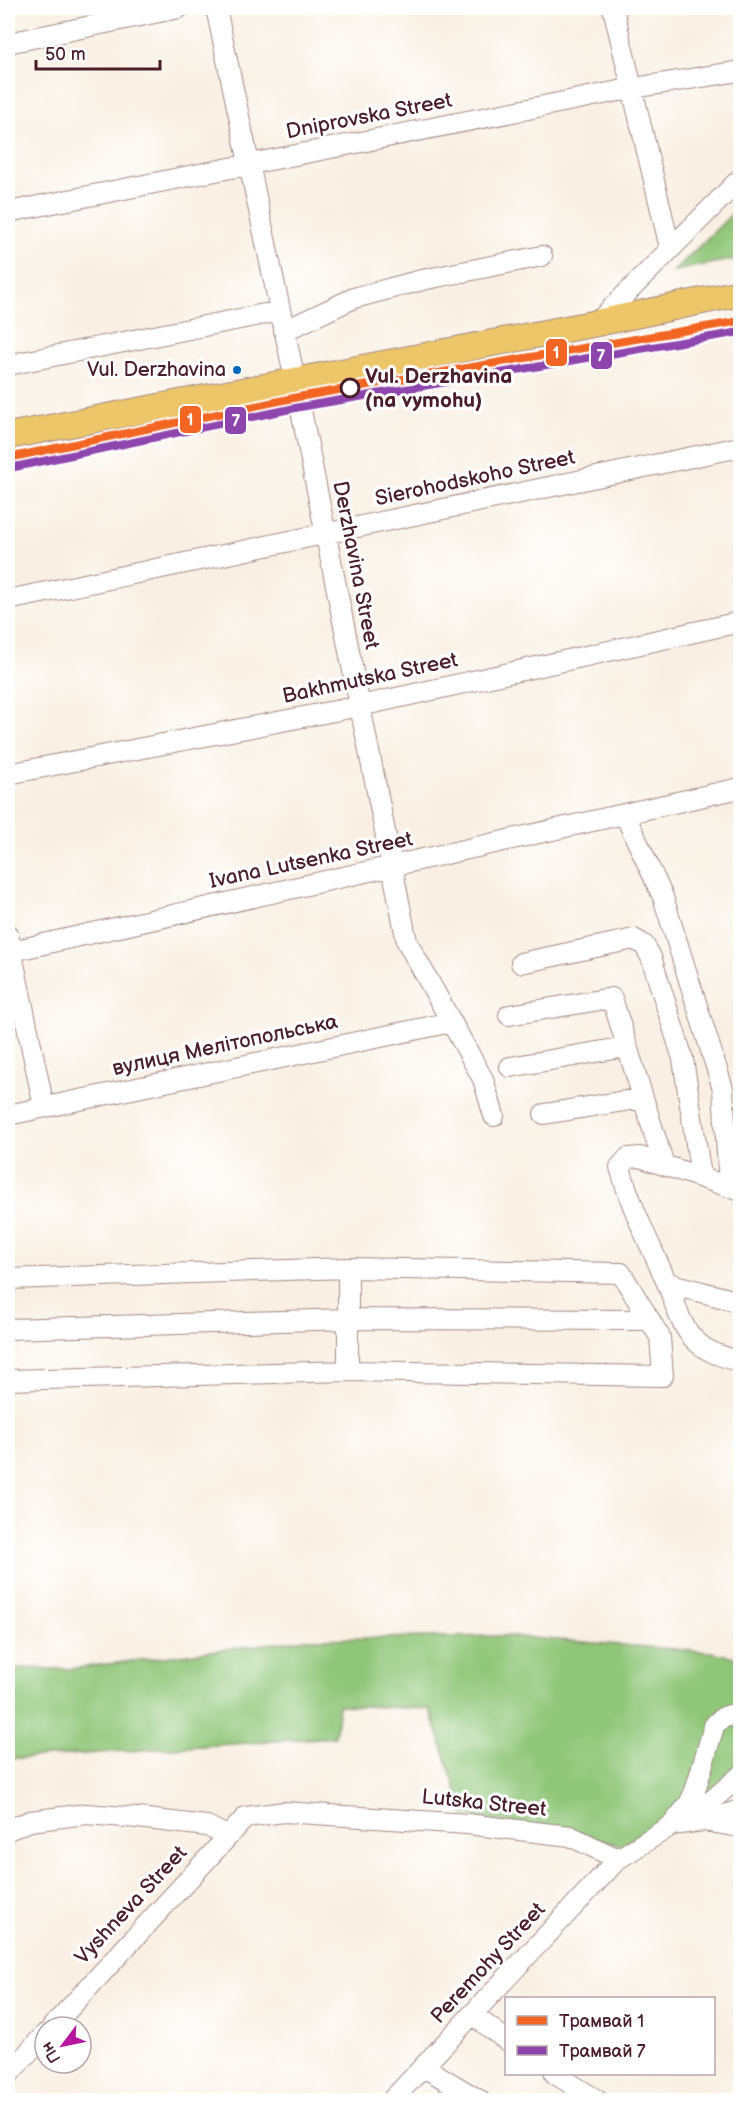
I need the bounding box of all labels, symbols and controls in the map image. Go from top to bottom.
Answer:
scale bar [36,33,160,71]
text: 50 m [45,44,86,65]
street label: Dniprovska Street [284,88,455,144]
line badge: 1 [545,338,568,367]
line badge: 7 [590,341,613,370]
text: 1 [553,344,559,363]
text: 7 [597,347,606,366]
place label: Vul. Derzhavina [87,358,226,382]
marker: Vul. Derzhavina [231,364,243,376]
place label: Vul. Derzhavina (na vymohu) [365,364,512,413]
marker: Vul. Derzhavina (na vymohu) [340,378,360,398]
line badge: 1 [179,405,202,434]
line badge: 7 [224,406,247,435]
text: 1 [187,411,193,430]
text: 7 [232,412,241,431]
street label: Sierohodskoho Street [373,445,578,511]
street label: Derzhavina Street [327,479,385,652]
street label: Bakhmutska Street [280,647,460,709]
street label: Ivana Lutsenka Street [207,826,415,894]
street label: вулиця Мелітопольська [110,1009,341,1081]
street label: Lutska Street [420,1784,548,1822]
street label: Vyshneva Street [70,1840,193,1970]
street label: Peremohy Street [426,1897,551,2029]
legend [505,1997,715,2075]
text: Трамвай 1 [559,2011,644,2032]
north arrow [33,2015,93,2075]
text: Пн [38,2038,65,2066]
text: Трамвай 7 [559,2041,646,2062]

